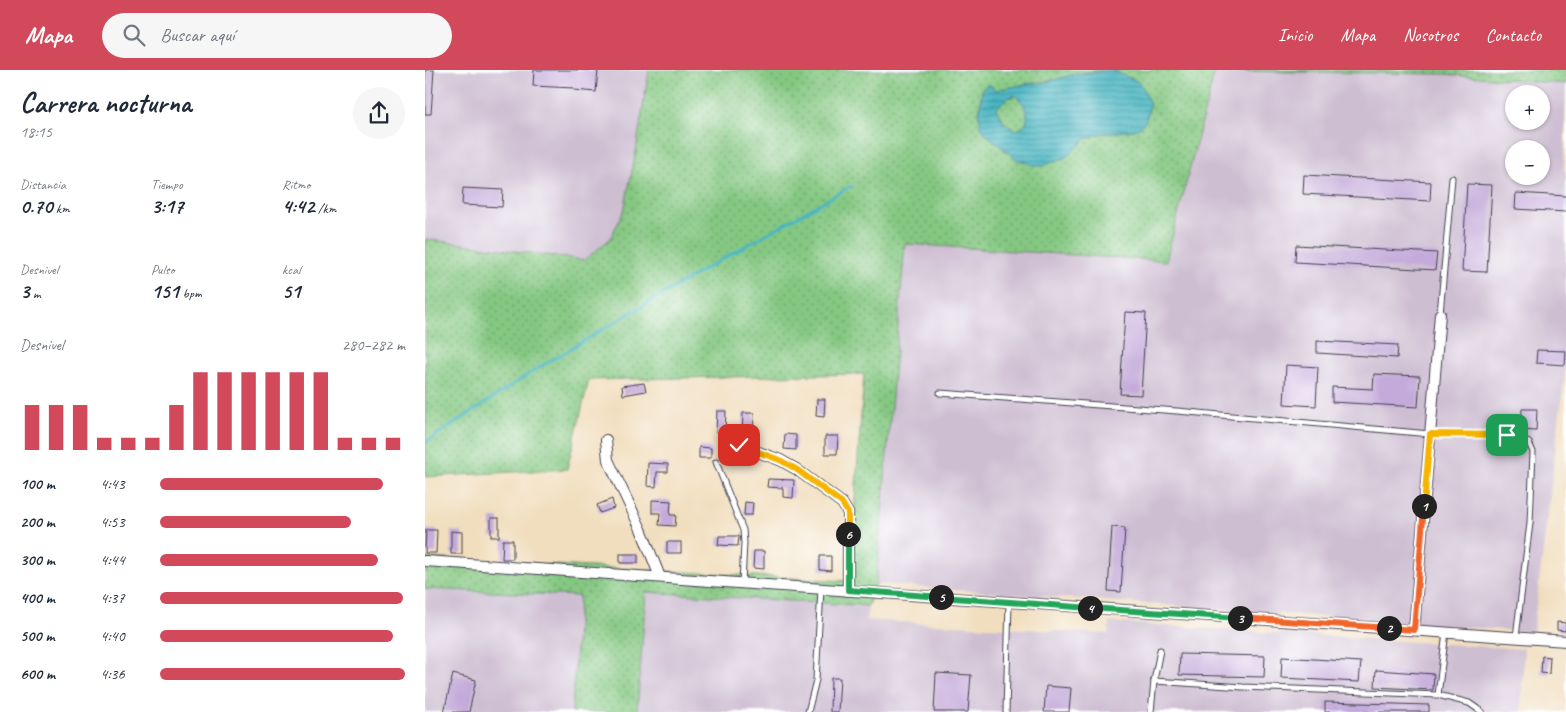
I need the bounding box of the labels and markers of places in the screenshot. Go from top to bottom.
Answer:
pin [1486,414,1528,456]
pin [718,424,760,466]
pin: 1 [1411,494,1437,518]
pin: 6 [835,522,861,546]
pin: 5 [929,584,953,610]
pin: 4 [1077,596,1103,620]
pin: 3 [1227,606,1253,630]
pin: 2 [1377,616,1401,640]

